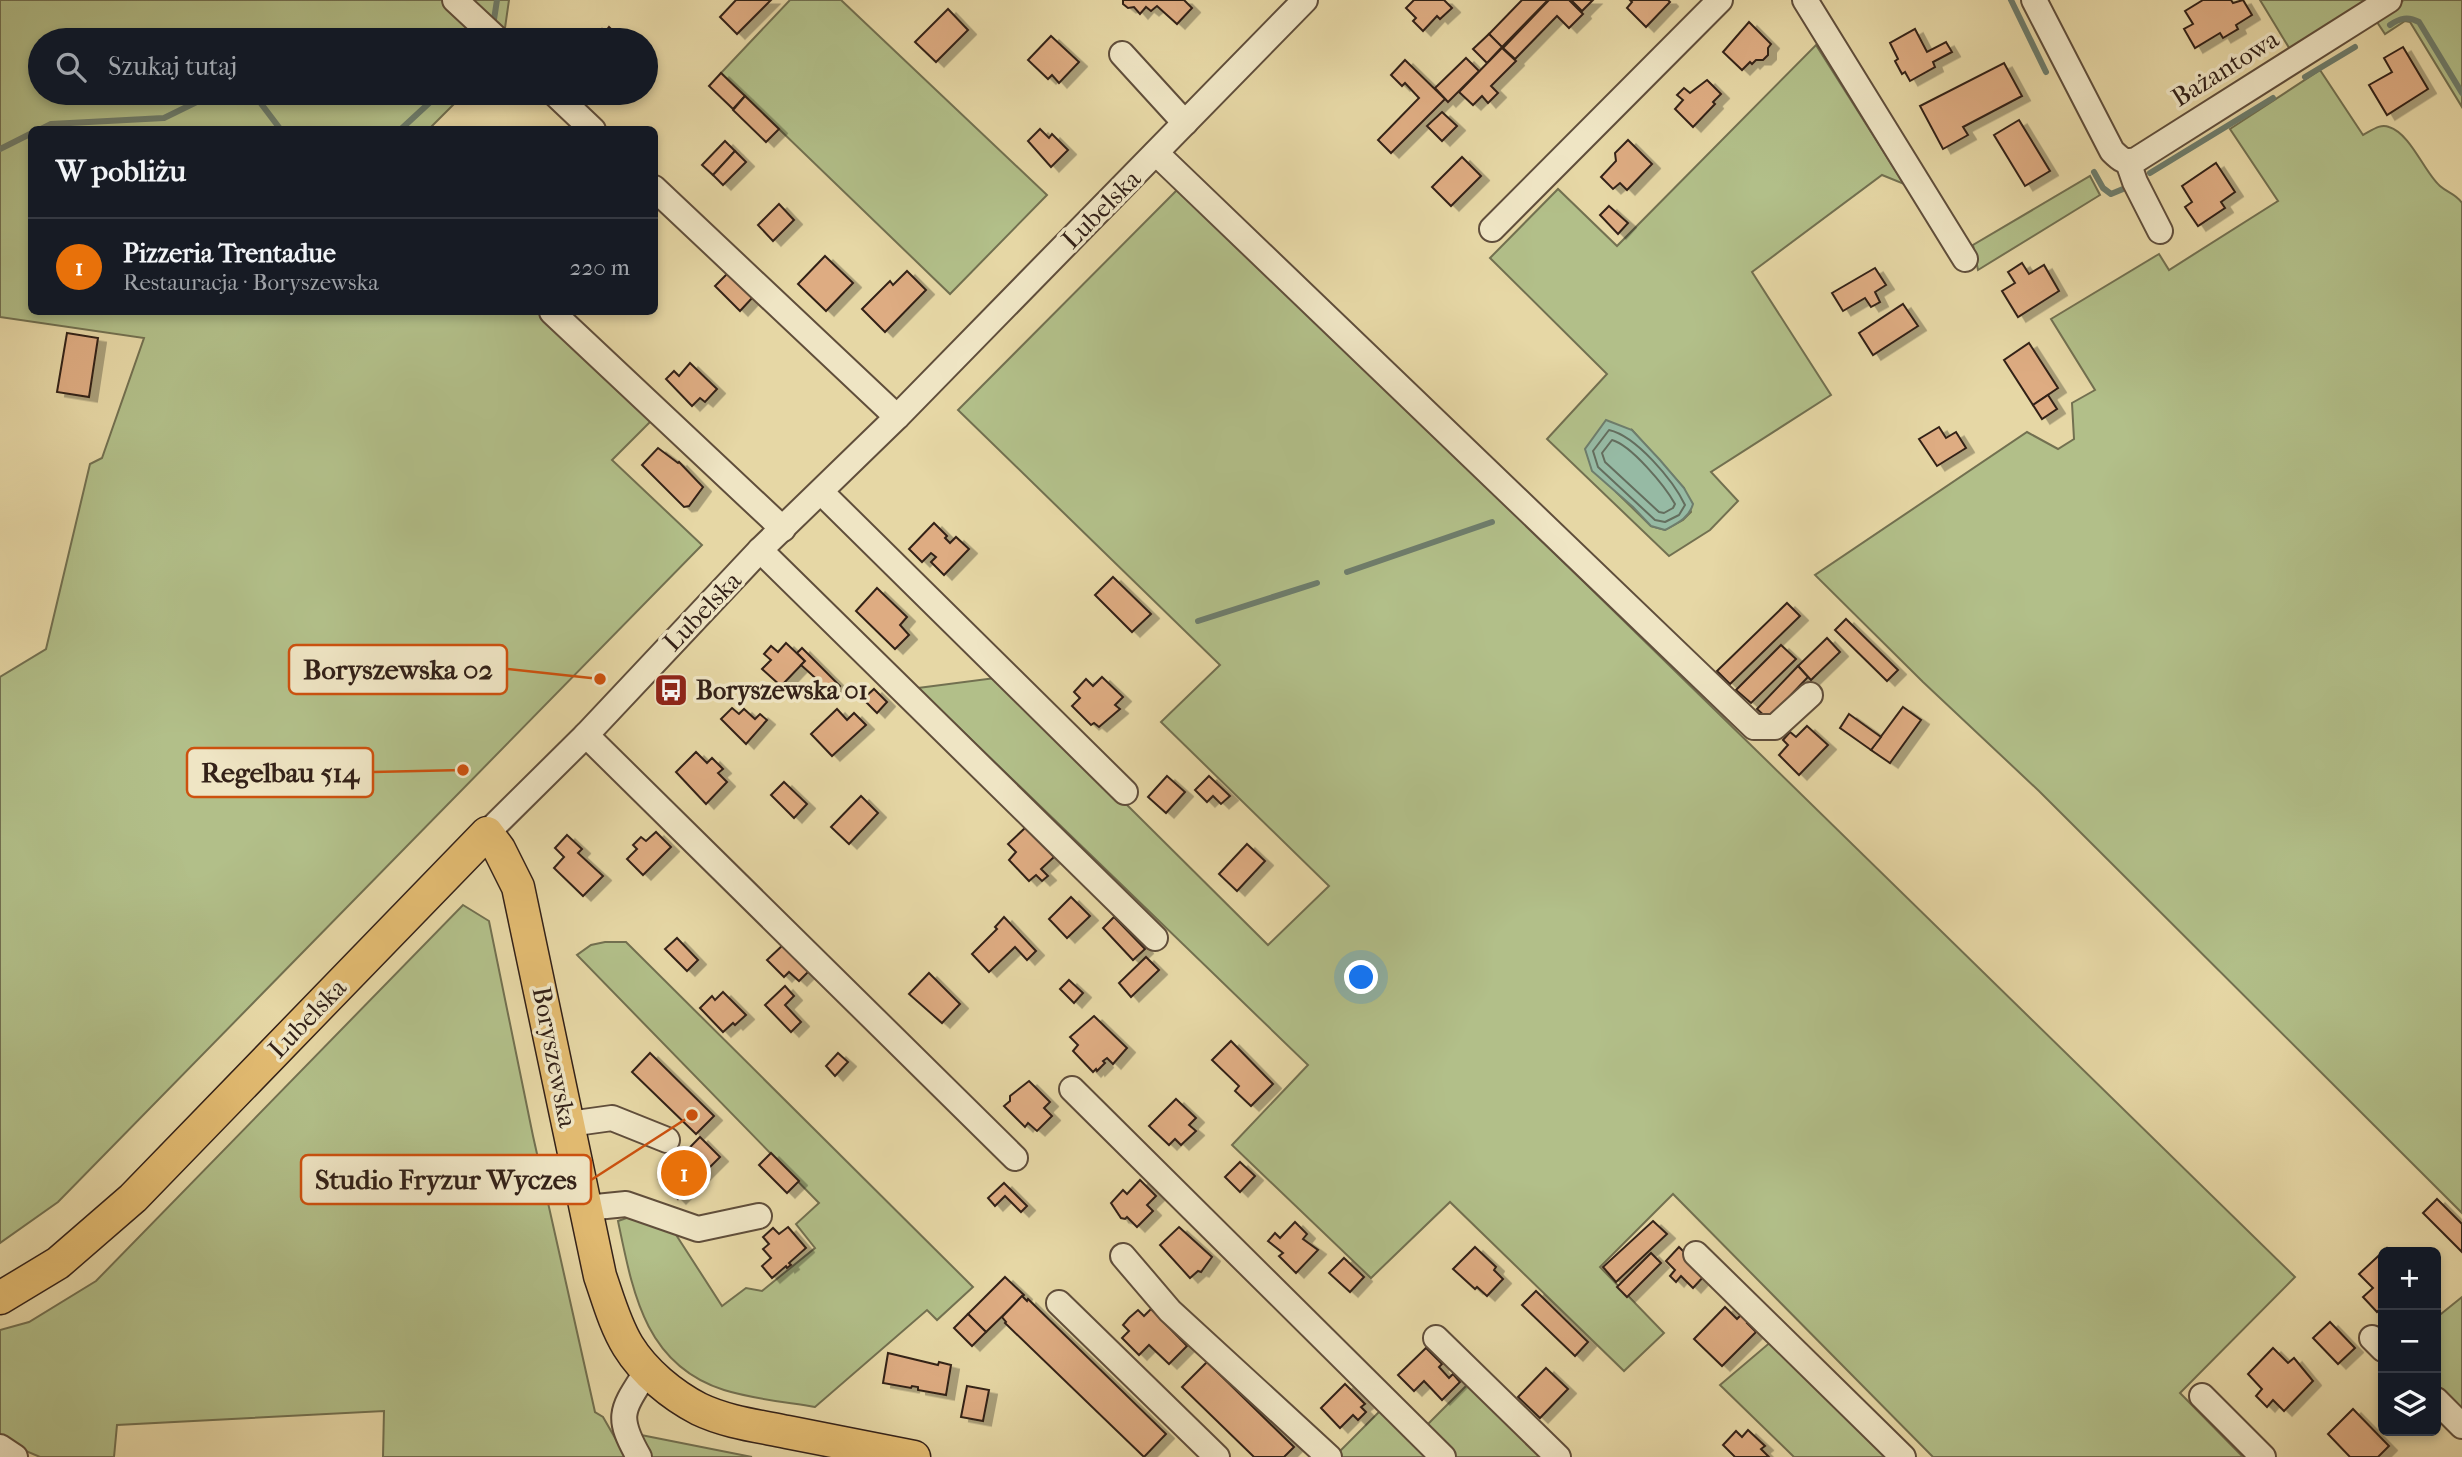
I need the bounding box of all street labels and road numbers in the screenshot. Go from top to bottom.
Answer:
street label: Bażantowa [2166,23,2285,113]
street label: Lubelska [1055,163,1148,255]
street label: Lubelska [657,564,748,658]
street label: Lubelska [262,971,353,1065]
street label: Boryszewska [526,984,584,1131]

